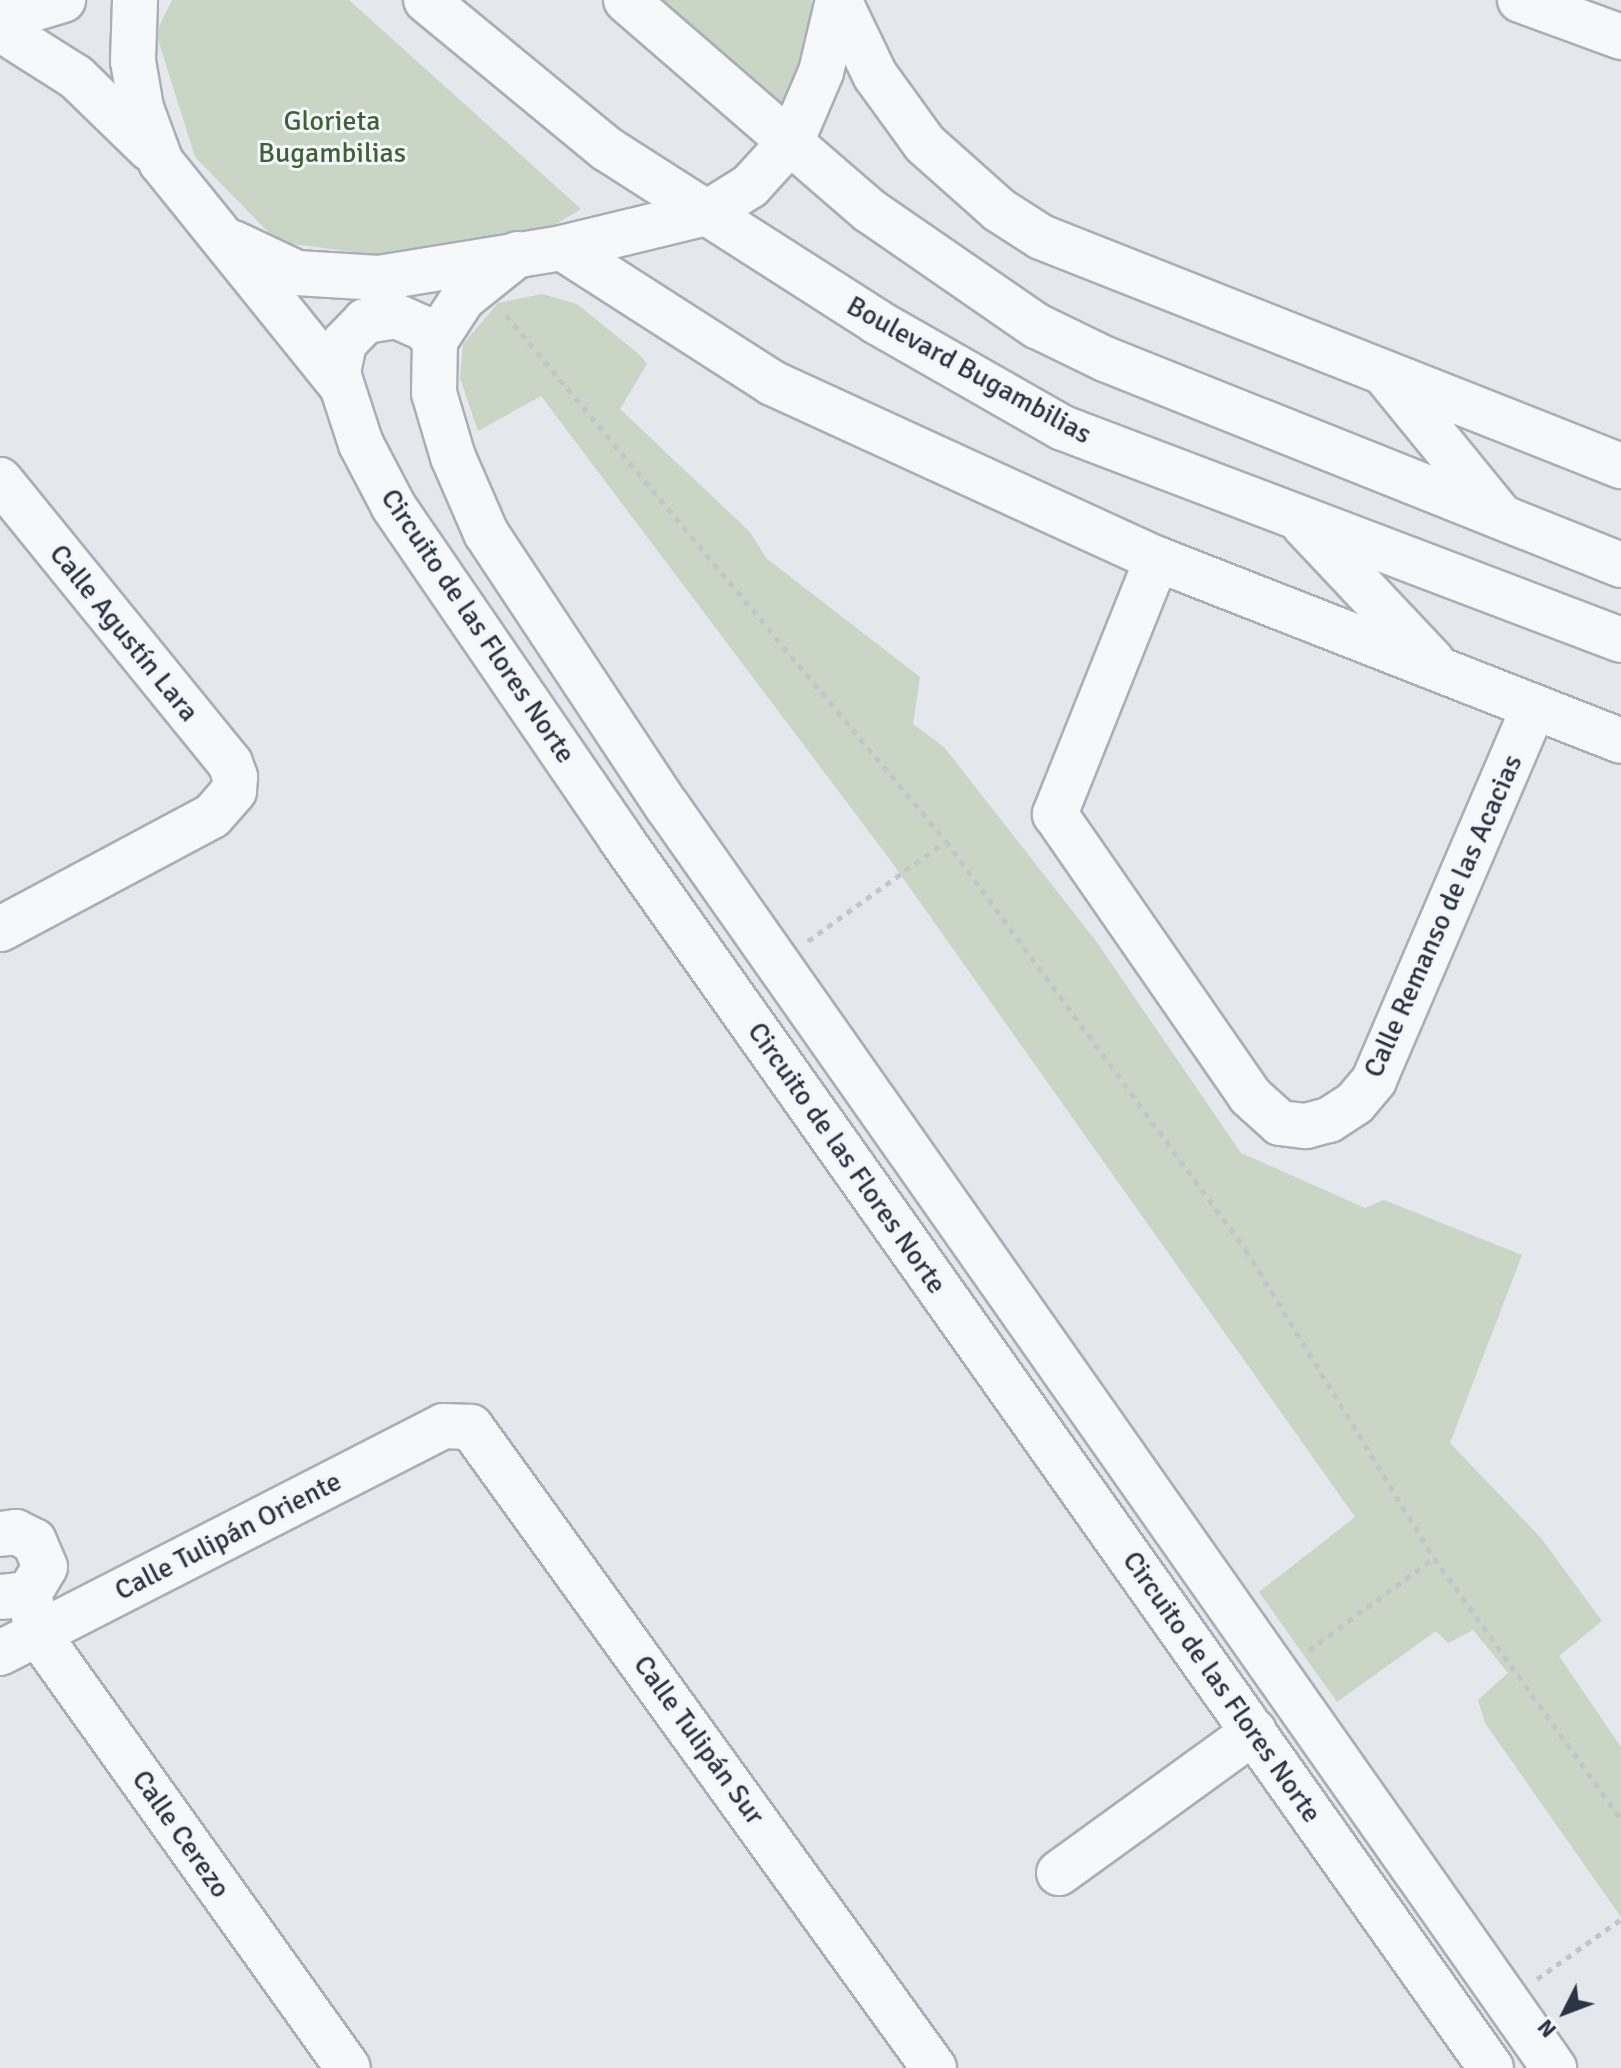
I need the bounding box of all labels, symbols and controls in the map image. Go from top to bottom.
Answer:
park label: Glorieta Bugambilias [258,104,406,170]
street label: Boulevard Bugambilias [841,289,1097,451]
street label: Circuito de las Flores Norte [374,482,582,770]
street label: Calle Agustín Lara [42,538,206,728]
street label: Calle Remanso de las Acacias [1357,749,1529,1083]
street label: Circuito de las Flores Norte [740,1016,954,1300]
street label: Calle Tulipán Oriente [109,1464,347,1608]
street label: Circuito de las Flores Norte [1115,1545,1329,1829]
street label: Calle Tulipán Sur [626,1649,772,1831]
street label: Calle Cerezo [125,1764,237,1904]
north arrow [1525,1972,1605,2052]
text: N [1532,2014,1562,2043]

